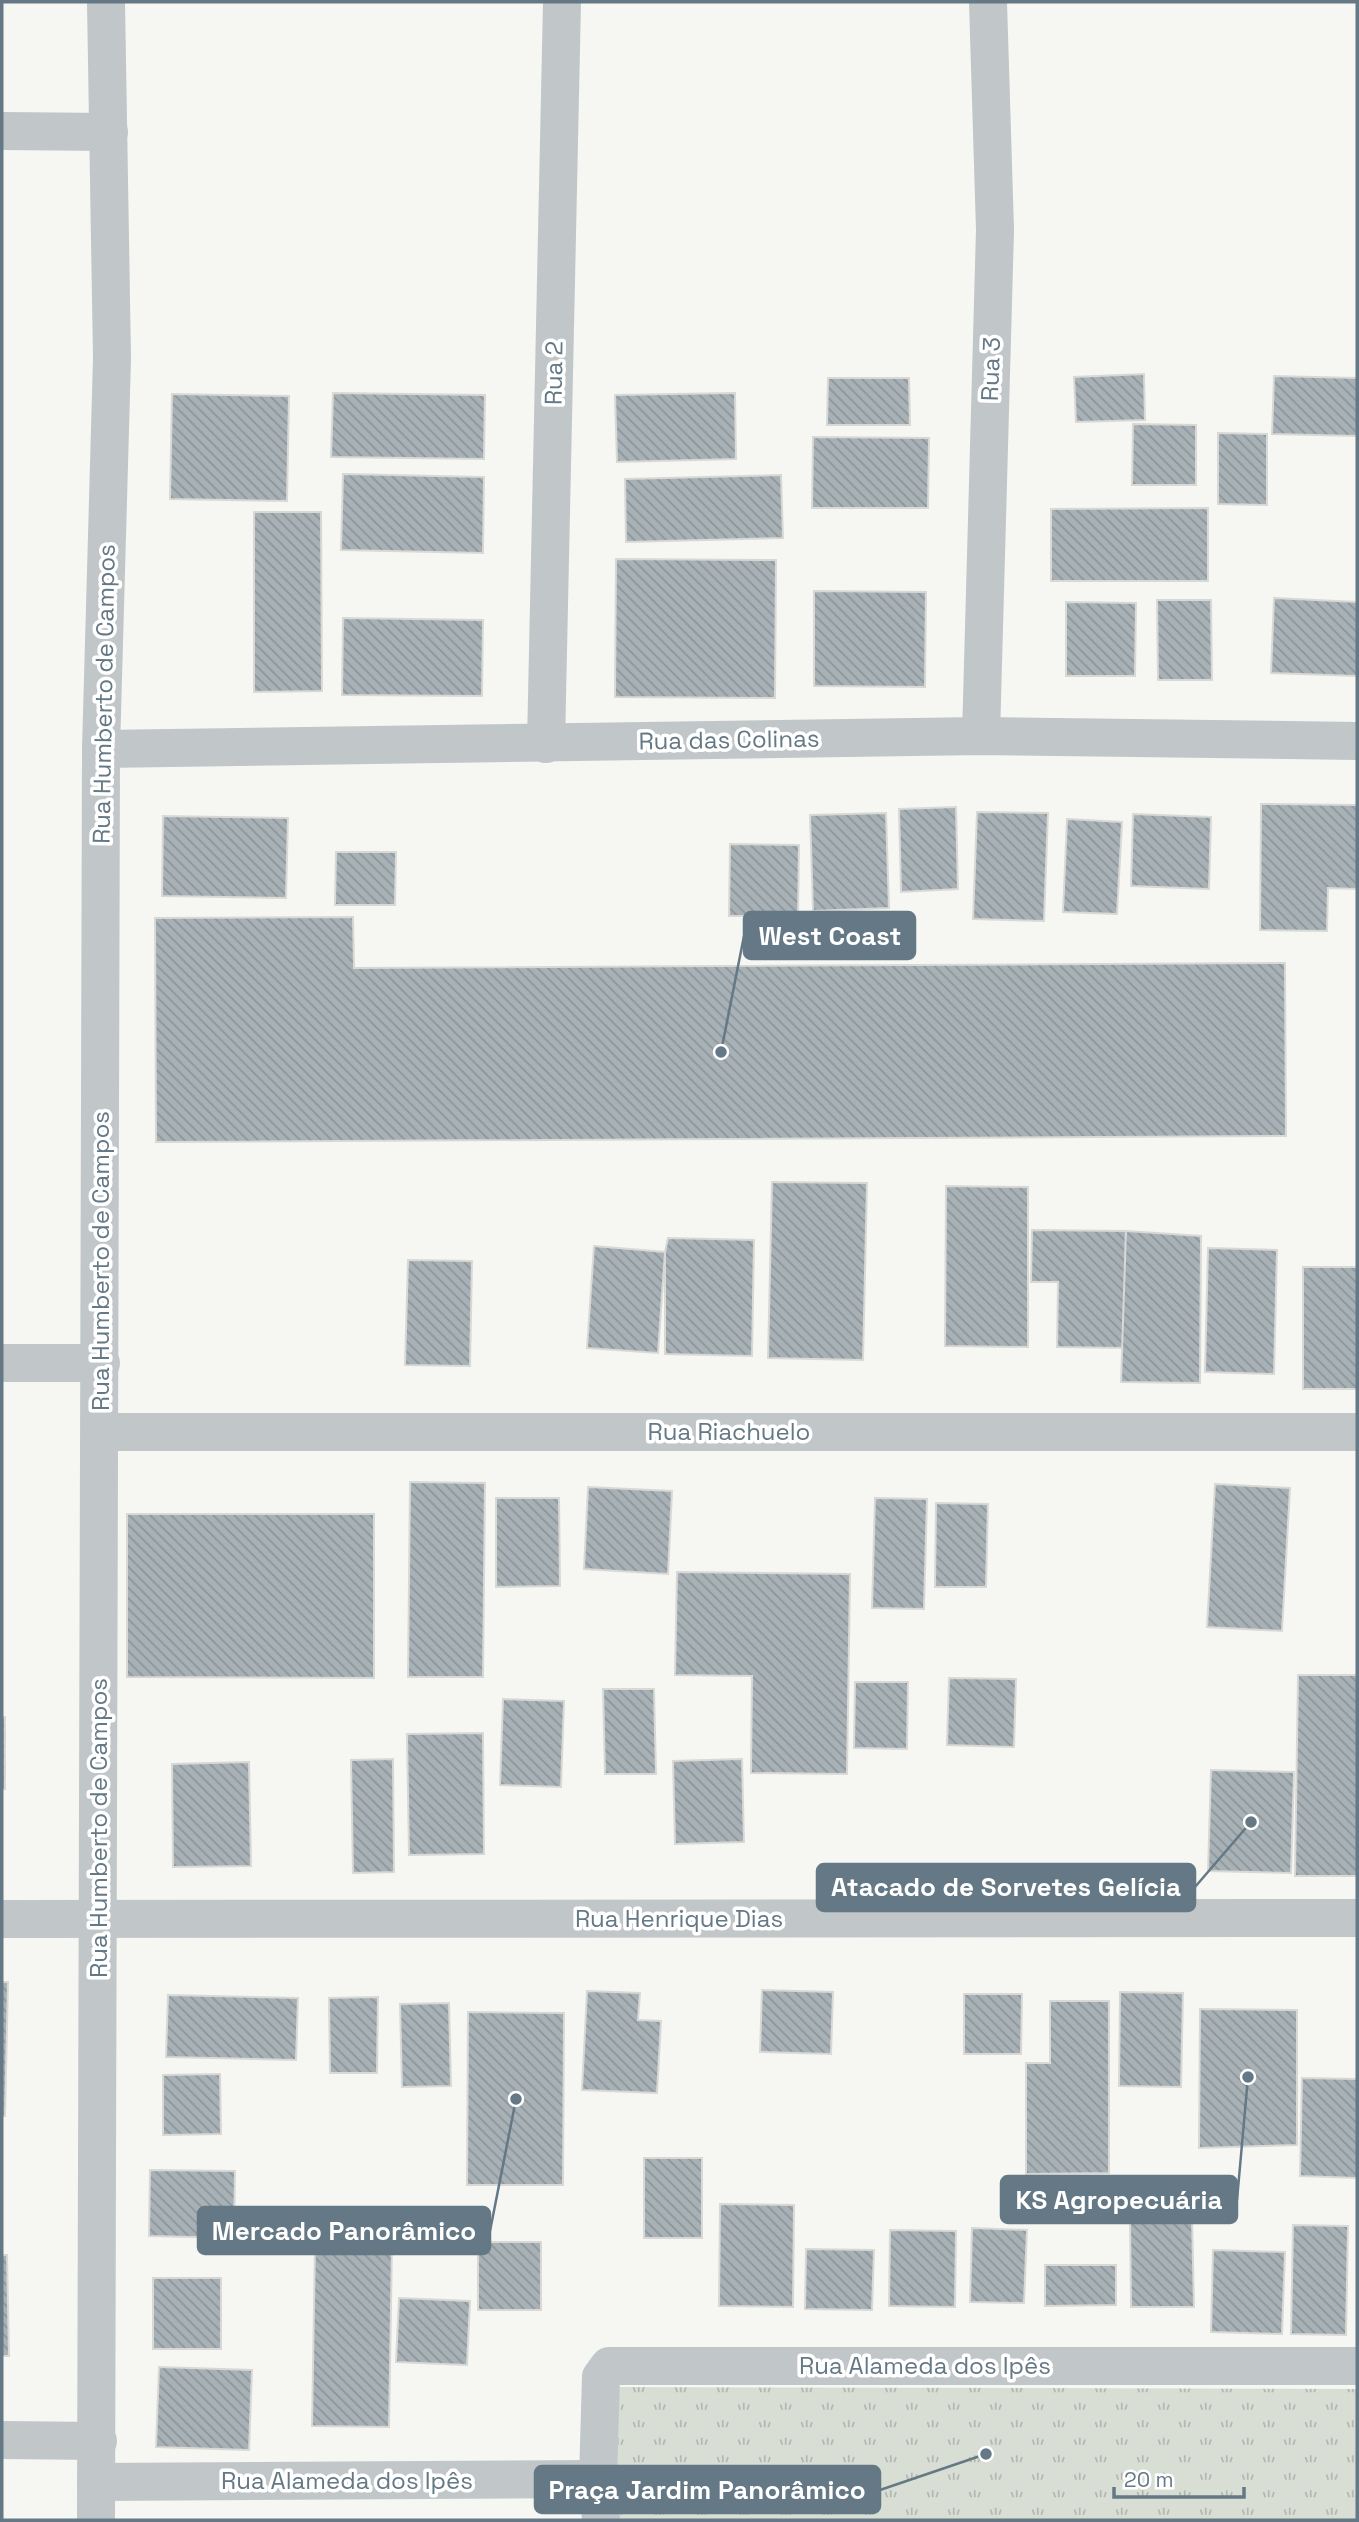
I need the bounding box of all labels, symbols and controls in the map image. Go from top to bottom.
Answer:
street label: Rua 3 [974,336,1007,402]
street label: Rua 2 [537,341,570,405]
street label: Rua Humberto de Campos [85,544,122,844]
street label: Rua das Colinas [638,722,820,757]
callout: West Coast [744,912,915,959]
text: West Coast [759,919,901,953]
street label: Rua Humberto de Campos [85,1111,116,1411]
street label: Rua Riachuelo [648,1416,810,1447]
street label: Rua Humberto de Campos [83,1678,114,1978]
callout: Atacado de Sorvetes Gelícia [817,1864,1195,1911]
text: Atacado de Sorvetes Gelícia [831,1870,1181,1904]
street label: Rua Henrique Dias [575,1903,783,1934]
callout: KS Agropecuária [1001,2176,1237,2223]
text: KS Agropecuária [1015,2183,1223,2217]
callout: Mercado Panorâmico [198,2207,490,2254]
text: Mercado Panorâmico [212,2214,476,2248]
street label: Rua Alameda dos Ipês [799,2350,1051,2381]
scale bar [1114,2456,1244,2500]
street label: Rua Alameda dos Ipês [221,2465,473,2496]
callout: Praça Jardim Panorâmico [535,2466,880,2513]
text: 20 m [1124,2466,1174,2493]
text: Praça Jardim Panorâmico [548,2473,866,2507]

